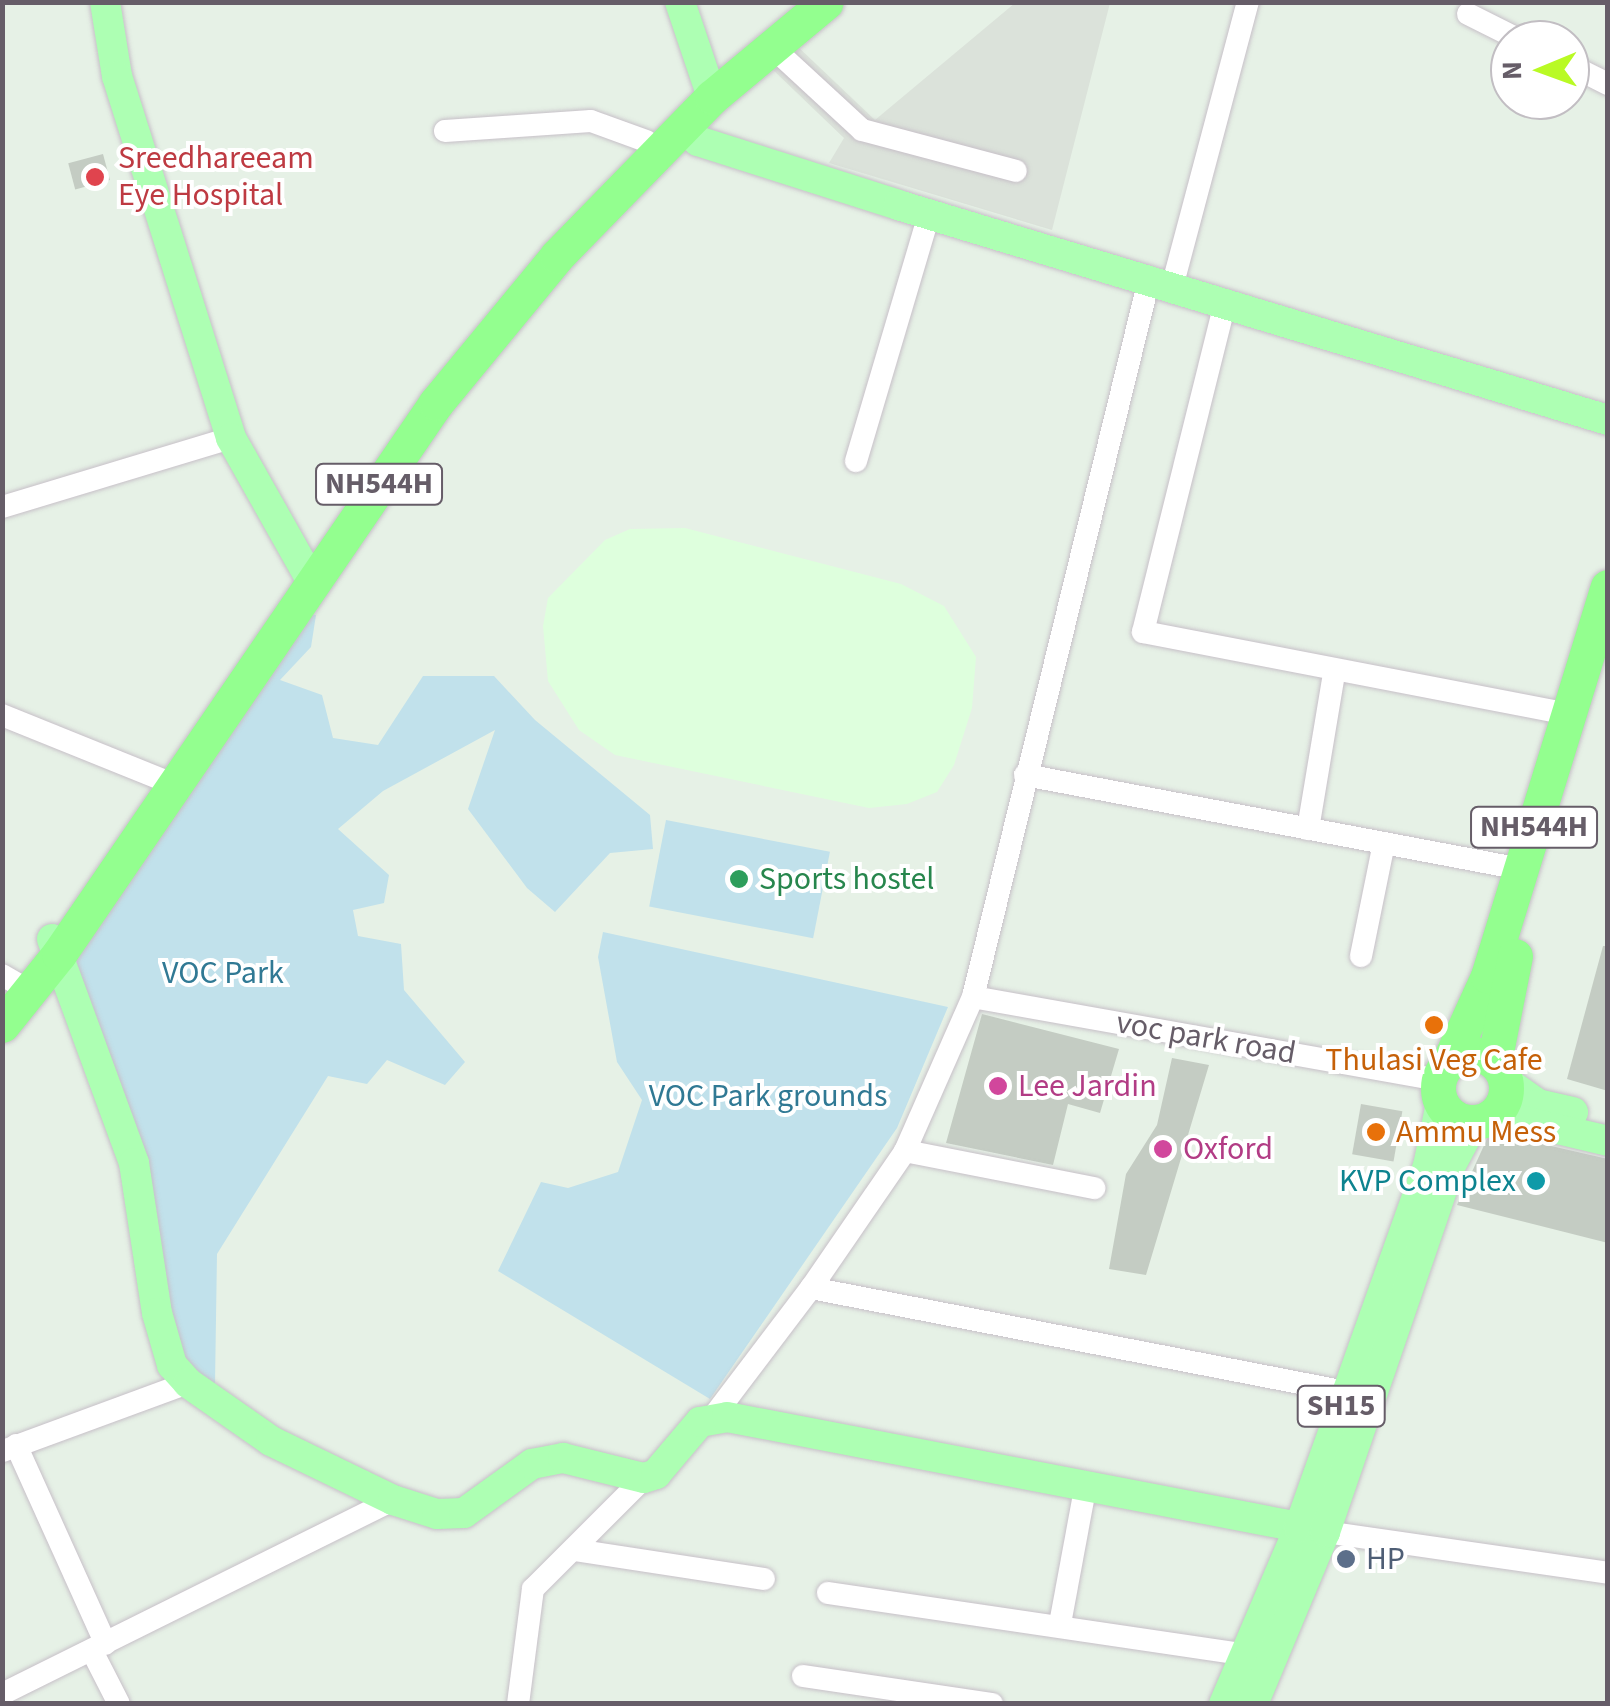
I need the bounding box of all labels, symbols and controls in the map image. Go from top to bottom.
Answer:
north arrow [1490,20,1590,120]
text: N [1492,61,1532,80]
place label: Sreedhareeam Eye Hospital [118,140,314,215]
marker: Sreedhareeam Eye Hospital [82,164,108,190]
road number: NH544H [314,459,444,509]
road number: NH544H [1469,802,1599,852]
place label: Sports hostel [759,860,934,898]
marker: Sports hostel [728,868,750,890]
park label: VOC Park [162,954,284,992]
street label: voc park road [1113,1003,1299,1073]
marker: Thulasi Veg Cafe [1423,1014,1445,1036]
place label: Thulasi Veg Cafe [1325,1041,1543,1079]
place label: Lee Jardin [1018,1067,1157,1105]
marker: Lee Jardin [987,1075,1009,1097]
park label: VOC Park grounds [649,1077,887,1115]
place label: Ammu Mess [1396,1113,1556,1151]
marker: Ammu Mess [1365,1121,1387,1143]
place label: Oxford [1183,1130,1273,1168]
marker: Oxford [1152,1138,1174,1160]
place label: KVP Complex [1339,1162,1516,1200]
marker: KVP Complex [1525,1170,1547,1192]
road number: SH15 [1296,1381,1386,1431]
place label: HP [1366,1540,1405,1578]
marker: HP [1335,1548,1357,1570]

